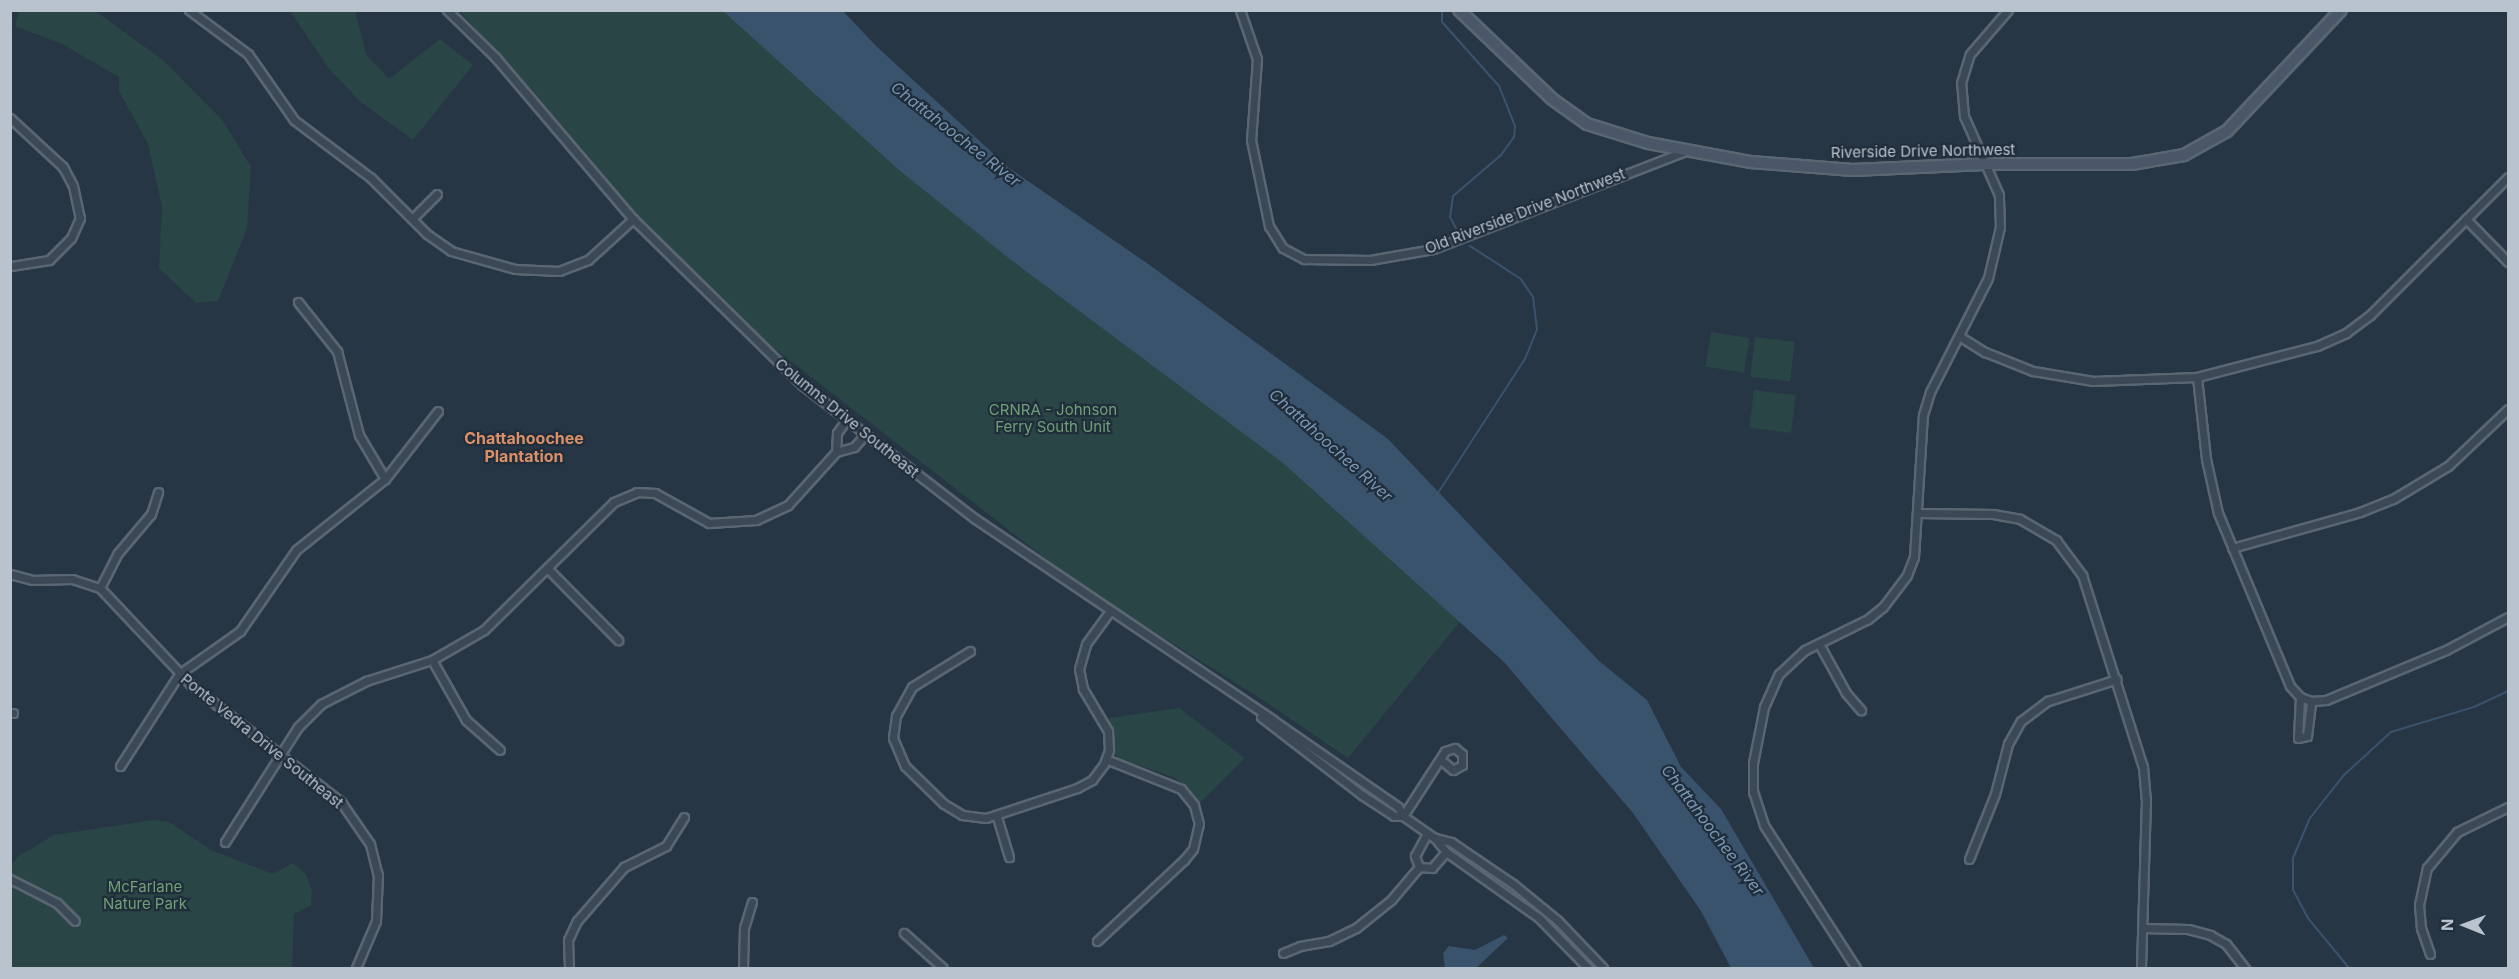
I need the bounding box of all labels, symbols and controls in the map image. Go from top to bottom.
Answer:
water label: Chattahoochee River [887,77,1025,191]
street label: Riverside Drive Northwest [1831,140,2015,162]
street label: Old Riverside Drive Northwest [1422,164,1628,258]
street label: Columns Drive Southeast [772,355,922,481]
water label: Chattahoochee River [1265,385,1397,505]
park label: CRNRA - Johnson Ferry South Unit [989,400,1117,435]
district label: Chattahoochee Plantation [464,428,584,466]
street label: Ponte Vedra Drive Southeast [177,670,347,812]
water label: Chattahoochee River [1657,761,1769,899]
park label: McFarlane Nature Park [103,877,187,912]
north arrow [2435,895,2495,955]
text: N [2437,918,2457,931]

